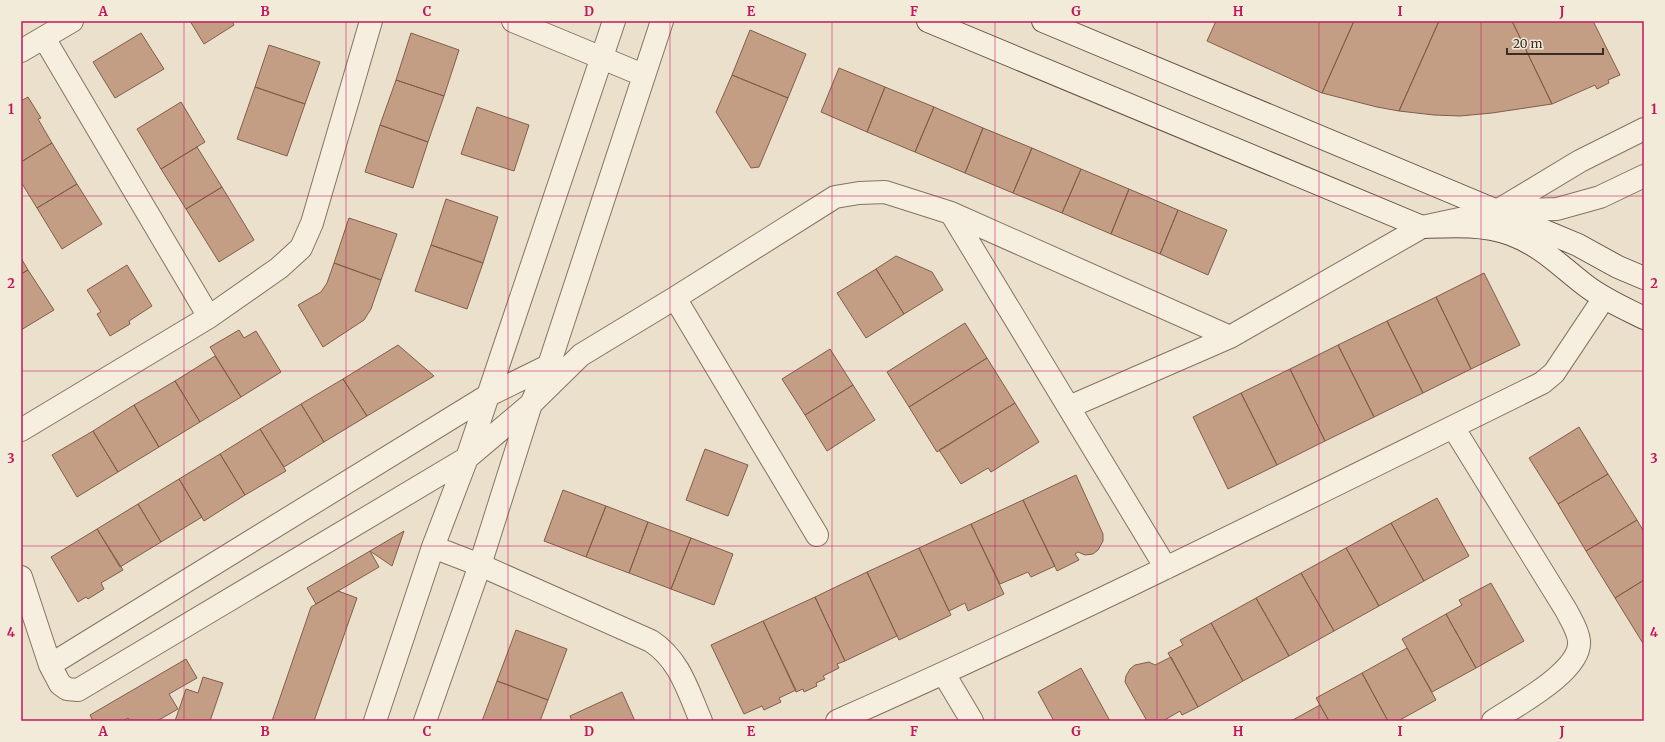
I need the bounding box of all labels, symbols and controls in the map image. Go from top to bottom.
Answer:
text: A [97,3,108,20]
text: B [260,3,270,20]
text: C [423,3,432,20]
text: D [584,3,594,20]
text: E [747,3,756,20]
text: F [910,3,918,20]
text: G [1071,3,1081,20]
text: H [1233,3,1244,20]
text: I [1397,3,1403,20]
text: J [1558,3,1565,20]
scale bar [1507,30,1603,56]
text: 20 m [1513,36,1542,51]
text: 1 [8,101,14,118]
text: 1 [1651,101,1657,118]
text: 2 [7,275,15,292]
text: 2 [1650,275,1658,292]
text: 3 [7,450,15,467]
text: 3 [1650,450,1658,467]
text: 4 [7,624,16,641]
text: 4 [1650,624,1659,641]
text: A [97,723,108,740]
text: B [260,723,270,740]
text: C [423,723,432,740]
text: D [584,723,594,740]
text: E [747,723,756,740]
text: F [910,723,918,740]
text: G [1071,723,1081,740]
text: H [1233,723,1244,740]
text: I [1397,723,1403,740]
text: J [1558,723,1565,740]

